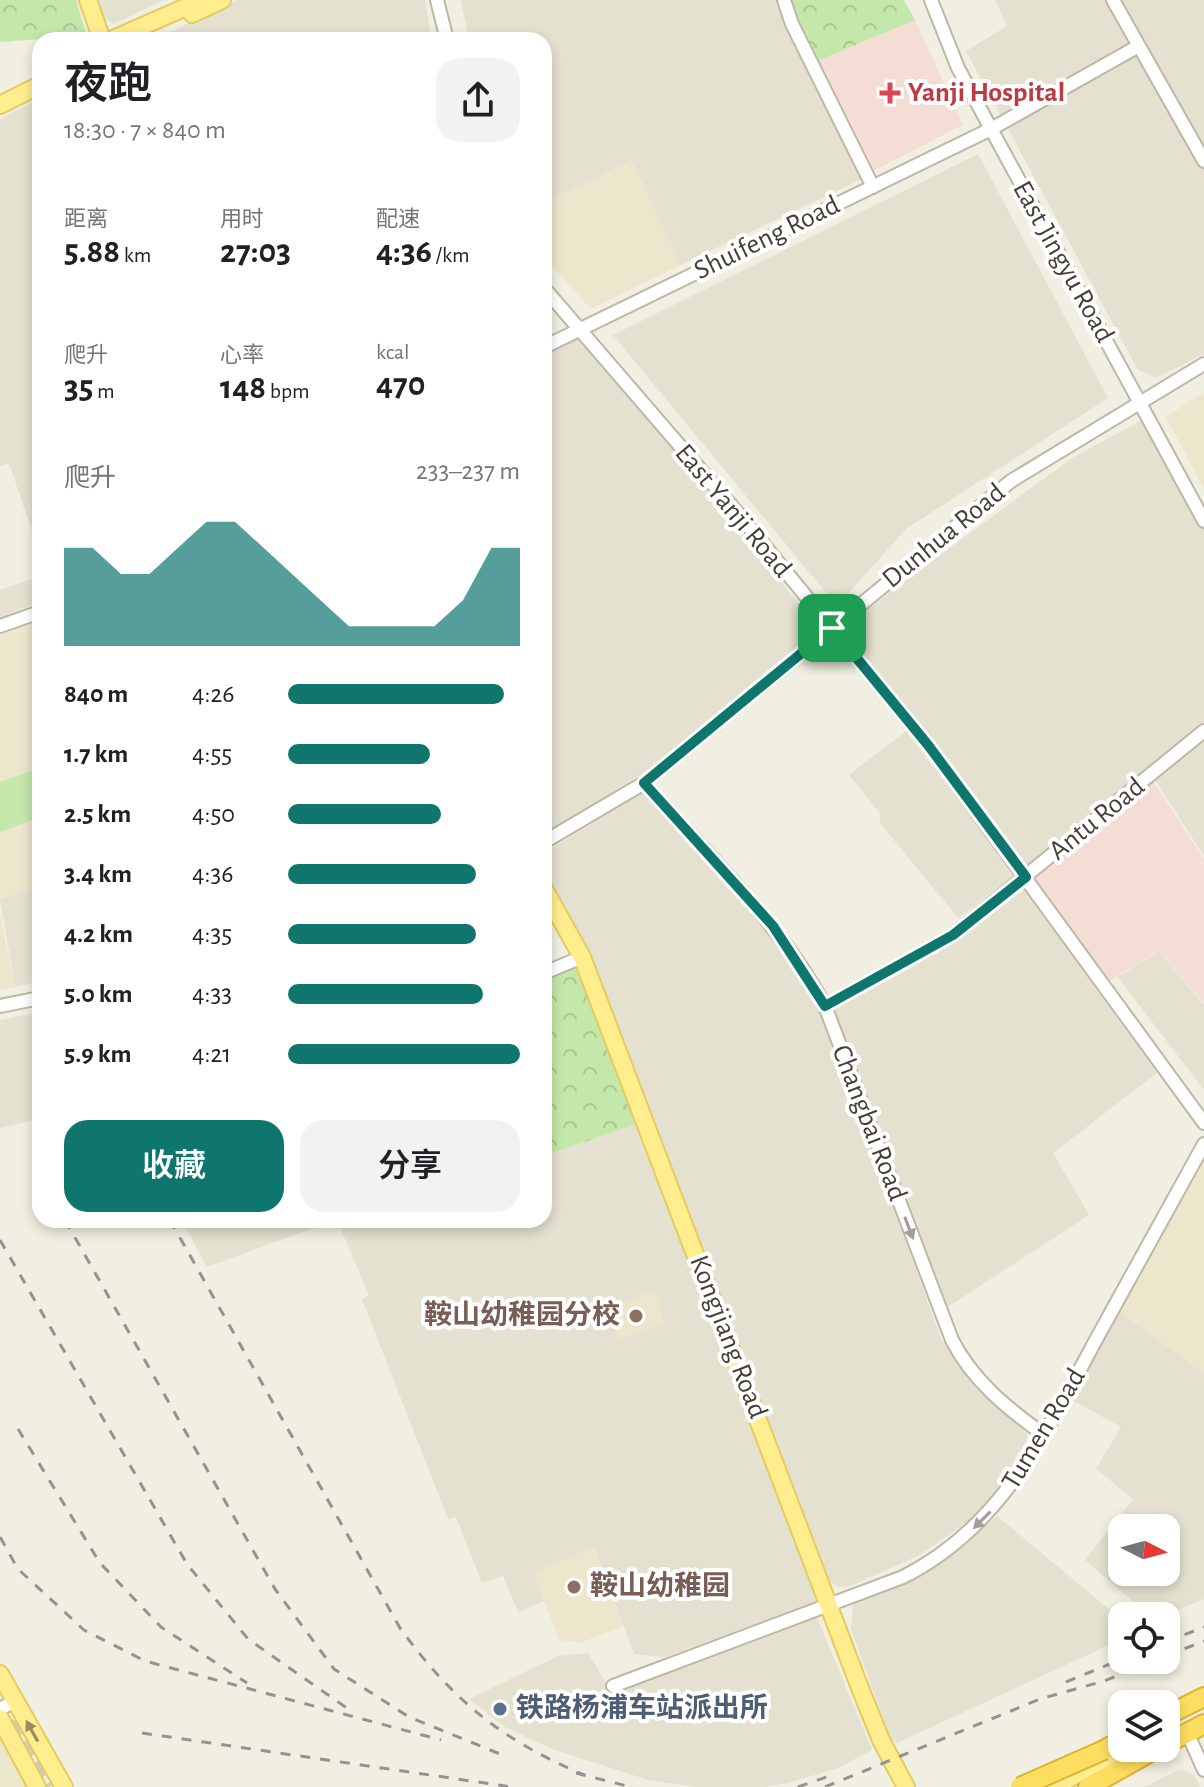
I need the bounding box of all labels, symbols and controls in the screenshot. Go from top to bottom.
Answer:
button: share [436,58,520,142]
text: 夜跑 [64,63,152,107]
place label: Yanji Hospital [908,79,1065,107]
marker: Yanji Hospital [879,82,901,104]
text: 18:30 · 7 × 840 m [64,117,226,143]
street label: East Jingyu Road [1007,177,1119,347]
street label: Shuifeng Road [690,191,844,285]
text: 距离 [64,208,108,230]
text: 用时 [220,208,264,230]
text: 配速 [376,208,420,230]
text: 5.88 [64,235,120,269]
text: 27:03 [220,235,291,269]
text: 4:36 [376,235,432,269]
text: km [120,244,151,266]
text: /km [432,244,470,266]
text: kcal [376,341,410,363]
text: 爬升 [64,344,108,366]
text: 心率 [220,344,264,366]
text: 470 [376,368,426,402]
text: 35 [64,371,93,405]
text: 148 [220,371,266,405]
text: m [93,380,115,402]
text: bpm [266,380,310,402]
street label: East Yanji Road [669,439,797,583]
text: 233–237 m [416,458,520,484]
text: 爬升 [64,465,116,491]
street label: Dunhua Road [877,478,1011,594]
pin [798,594,866,662]
icon: arrive [810,606,854,650]
text: 840 m [64,681,128,707]
text: 4:26 [192,681,235,707]
text: 1.7 km [64,741,128,767]
text: 4:55 [192,741,232,767]
street label: Antu Road [1044,772,1150,866]
text: 2.5 km [64,801,131,827]
text: 4:50 [192,801,235,827]
text: 3.4 km [64,861,132,887]
text: 4:36 [192,861,233,887]
text: 4.2 km [64,921,133,947]
text: 4:35 [192,921,232,947]
text: 5.0 km [64,981,133,1007]
text: 4:33 [192,981,232,1007]
text: 5.9 km [64,1041,132,1067]
text: 4:21 [192,1041,231,1067]
street label: Changbai Road [826,1041,912,1205]
button: 收藏 [64,1120,284,1212]
button: 分享 [300,1120,520,1212]
one-way arrow [903,1216,916,1240]
street label: Kongjiang Road [684,1252,772,1422]
place label: 鞍山幼稚园分校 [424,1299,620,1330]
marker: 鞍山幼稚园分校 [627,1307,645,1325]
street label: Tumen Road [997,1364,1091,1494]
one-way arrow [973,1510,992,1529]
north arrow [1108,1514,1180,1586]
map controls [1108,1514,1180,1762]
place label: 鞍山幼稚园 [590,1570,730,1601]
marker: 鞍山幼稚园 [565,1578,583,1596]
button: locate [1108,1602,1180,1674]
button: layers [1108,1690,1180,1762]
place label: 铁路杨浦车站派出所 [516,1692,768,1723]
marker: 铁路杨浦车站派出所 [491,1700,509,1718]
one-way arrow [25,1720,39,1742]

